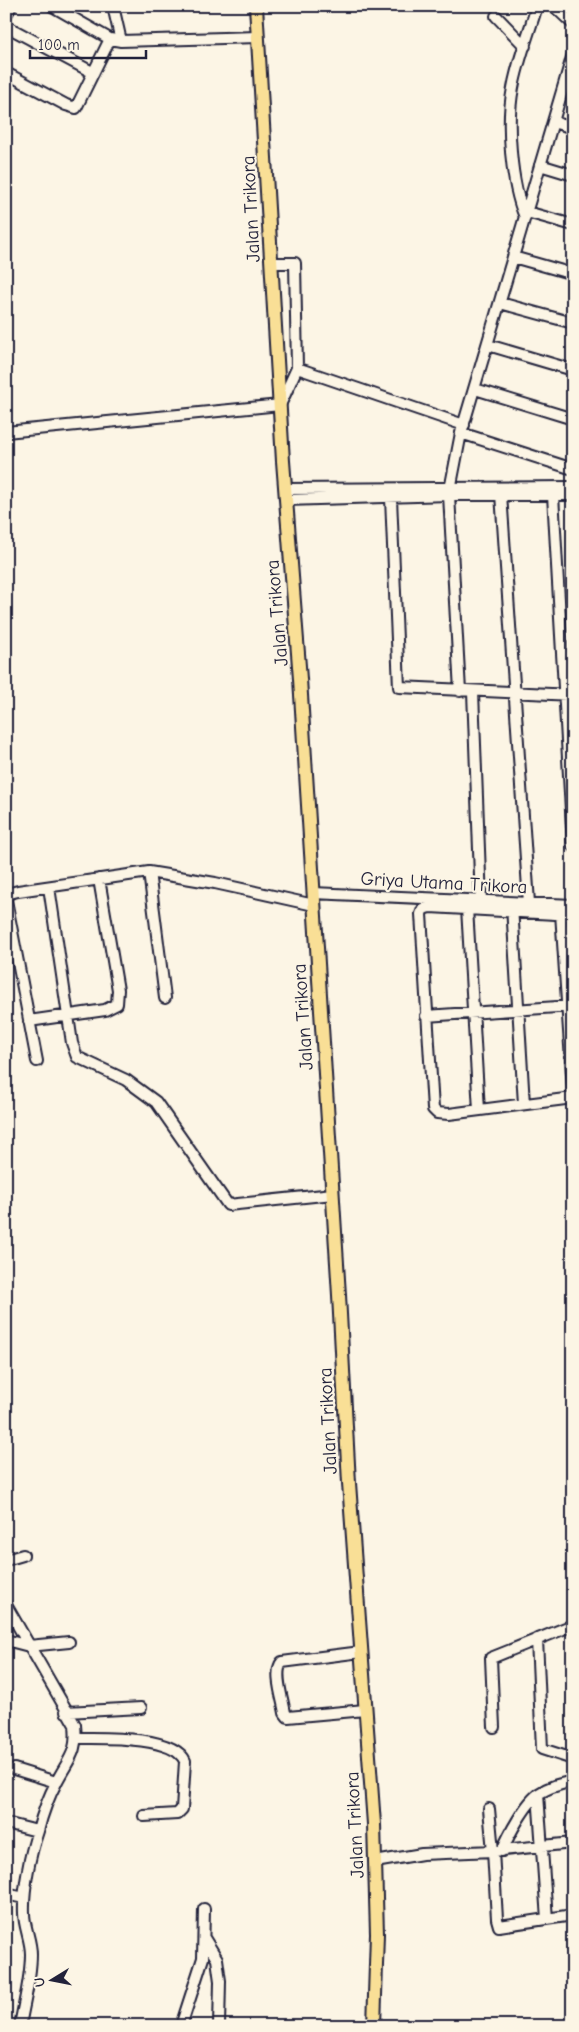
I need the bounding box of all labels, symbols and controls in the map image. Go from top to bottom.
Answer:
scale bar [30,28,146,60]
text: 100 m [38,36,80,54]
street label: Jalan Trikora [237,155,265,263]
street label: Jalan Trikora [261,559,293,667]
street label: Griya Utama Trikora [360,868,528,898]
street label: Jalan Trikora [288,963,318,1071]
street label: Jalan Trikora [314,1367,342,1475]
street label: Jalan Trikora [341,1771,369,1879]
north arrow [28,1954,78,2004]
text: U [31,1976,49,1988]

